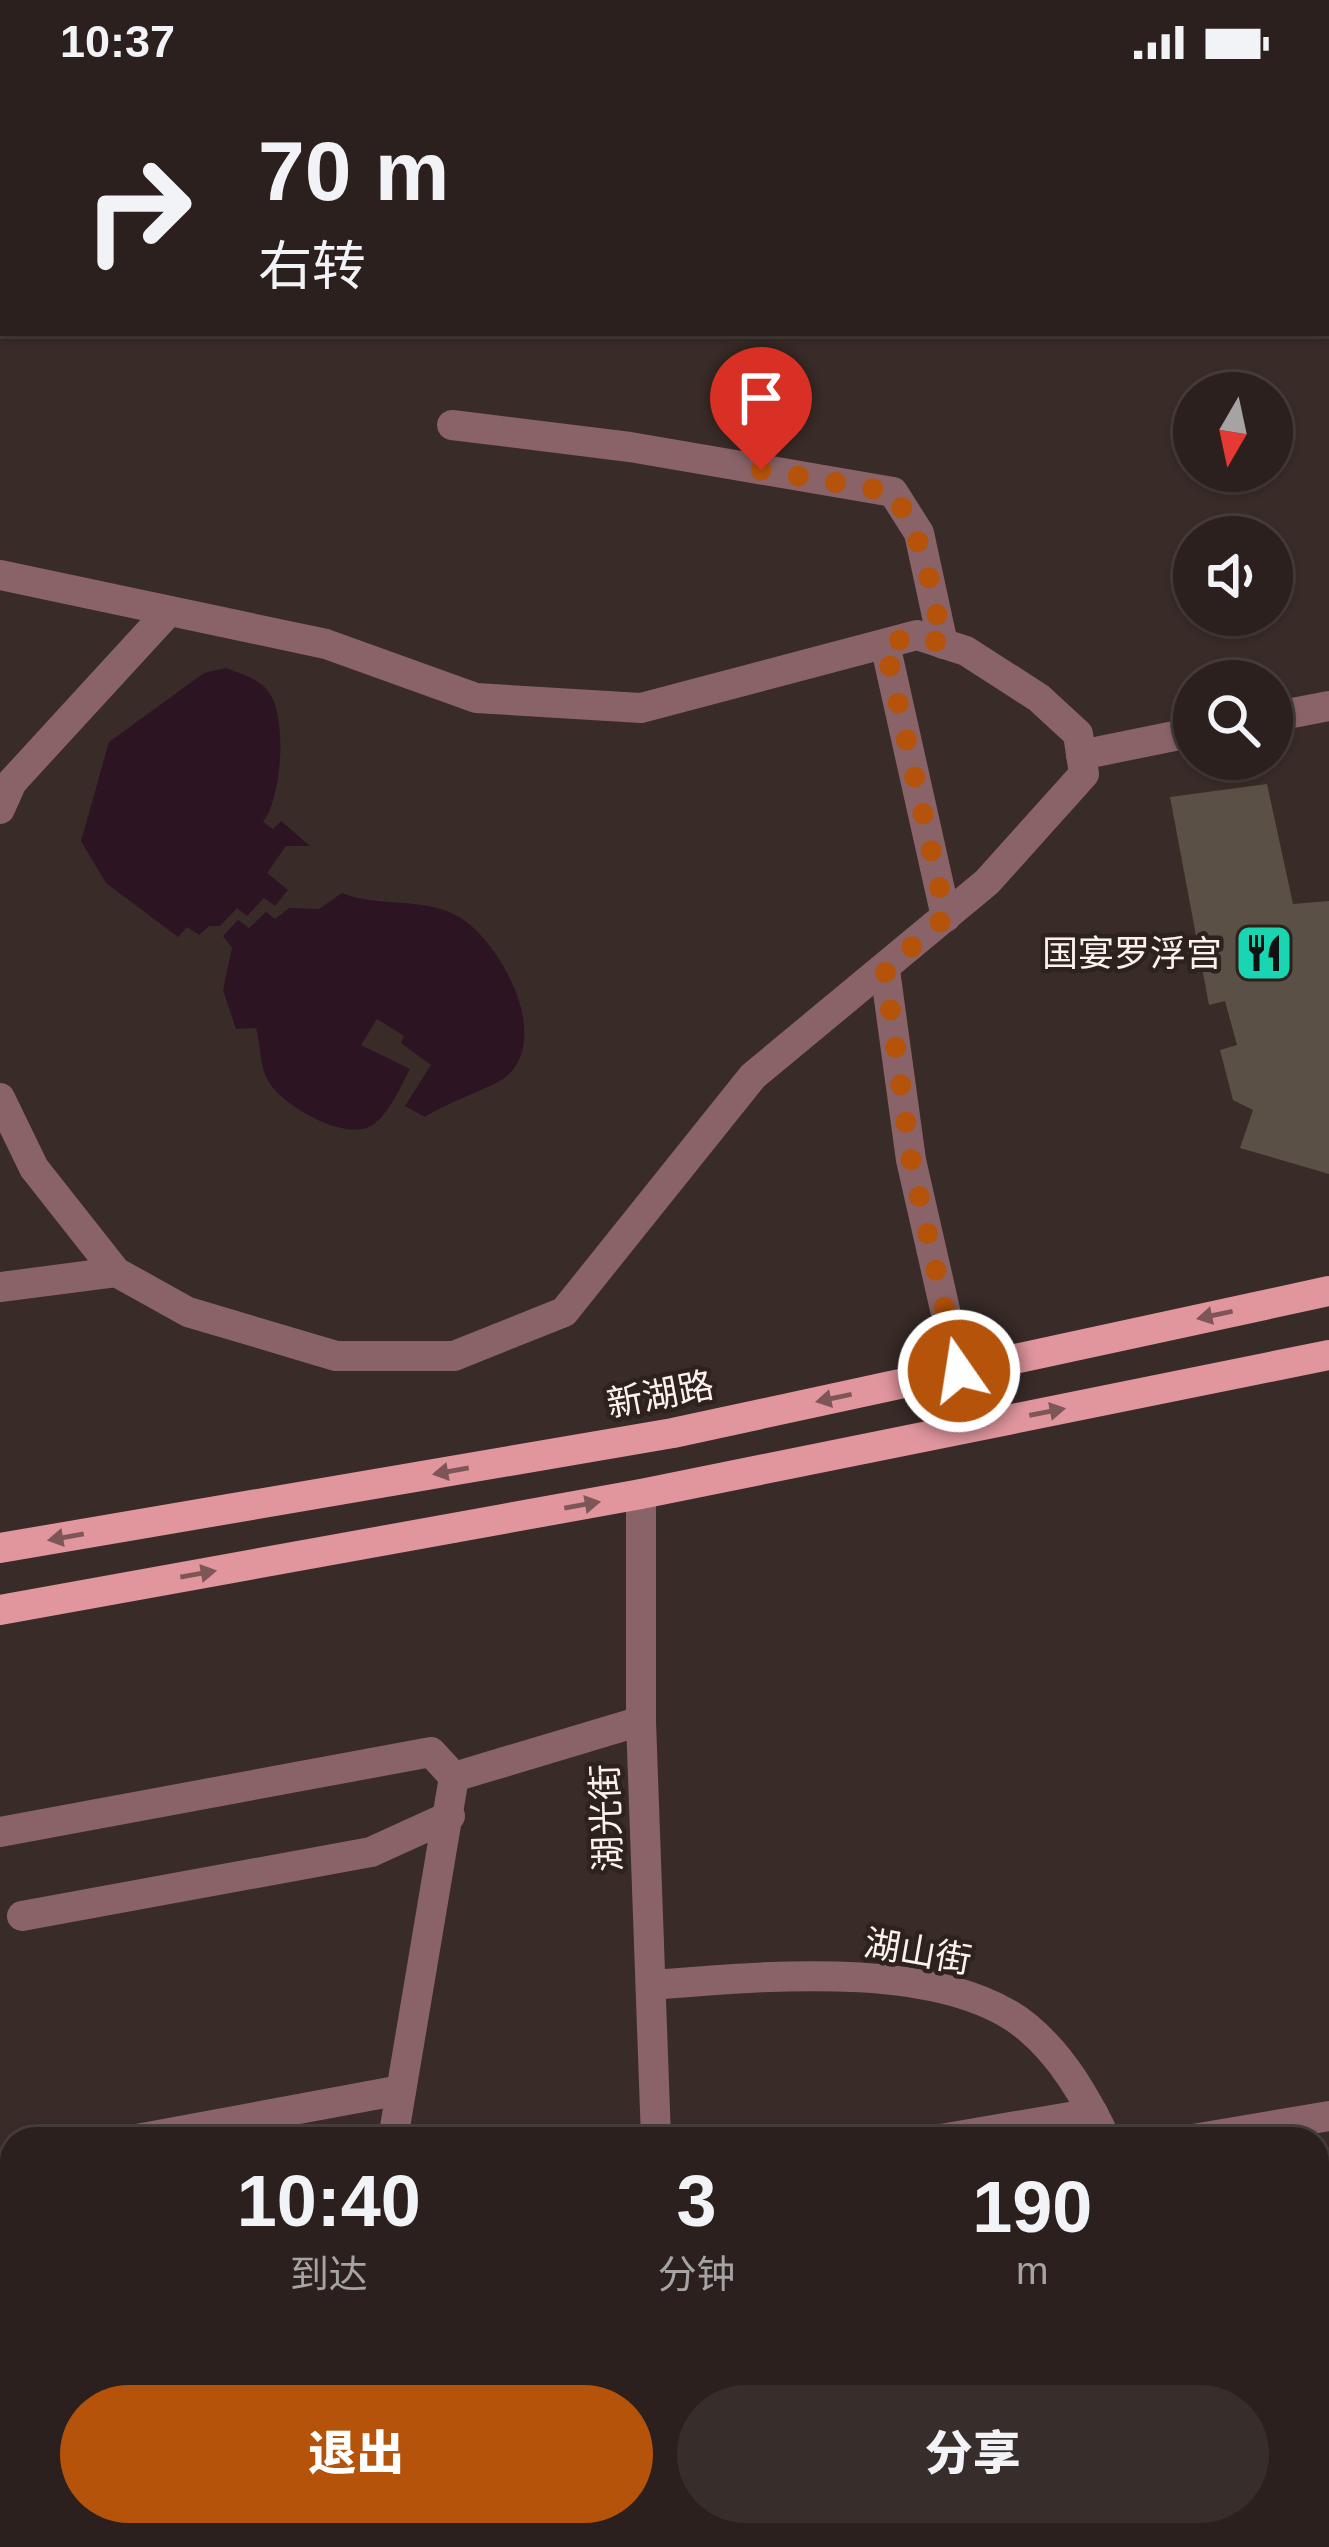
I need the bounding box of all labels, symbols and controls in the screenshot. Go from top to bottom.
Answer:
text: 10:37 [60,16,175,67]
text: 70 m [258,124,449,218]
icon: right [60,132,216,288]
text: 右转 [258,236,366,296]
pin [710,347,812,470]
icon: arrive [728,365,794,431]
north arrow [1173,372,1293,492]
map controls [1173,372,1293,780]
button: sound [1173,516,1293,636]
button: search [1173,660,1293,780]
restaurant icon: 国宴罗浮宫 [1233,922,1295,984]
place label: 国宴罗浮宫 [1042,933,1222,974]
one-way arrow [1195,1307,1233,1326]
position arrow [896,1308,1022,1434]
street label: 新湖路 [603,1364,717,1425]
one-way arrow [814,1390,852,1409]
one-way arrow [1028,1402,1066,1421]
one-way arrow [431,1463,469,1481]
one-way arrow [563,1495,601,1514]
one-way arrow [47,1527,84,1546]
one-way arrow [180,1564,217,1583]
street label: 湖光街 [584,1763,629,1873]
street label: 湖山街 [861,1922,975,1981]
text: 10:40 [237,2161,421,2241]
text: 3 [676,2161,717,2241]
text: 190 [972,2167,1092,2247]
text: m [1016,2249,1049,2292]
text: 到达 [290,2253,368,2296]
text: 分钟 [658,2253,736,2296]
button: 退出 [60,2385,653,2523]
button: 分享 [677,2385,1269,2523]

